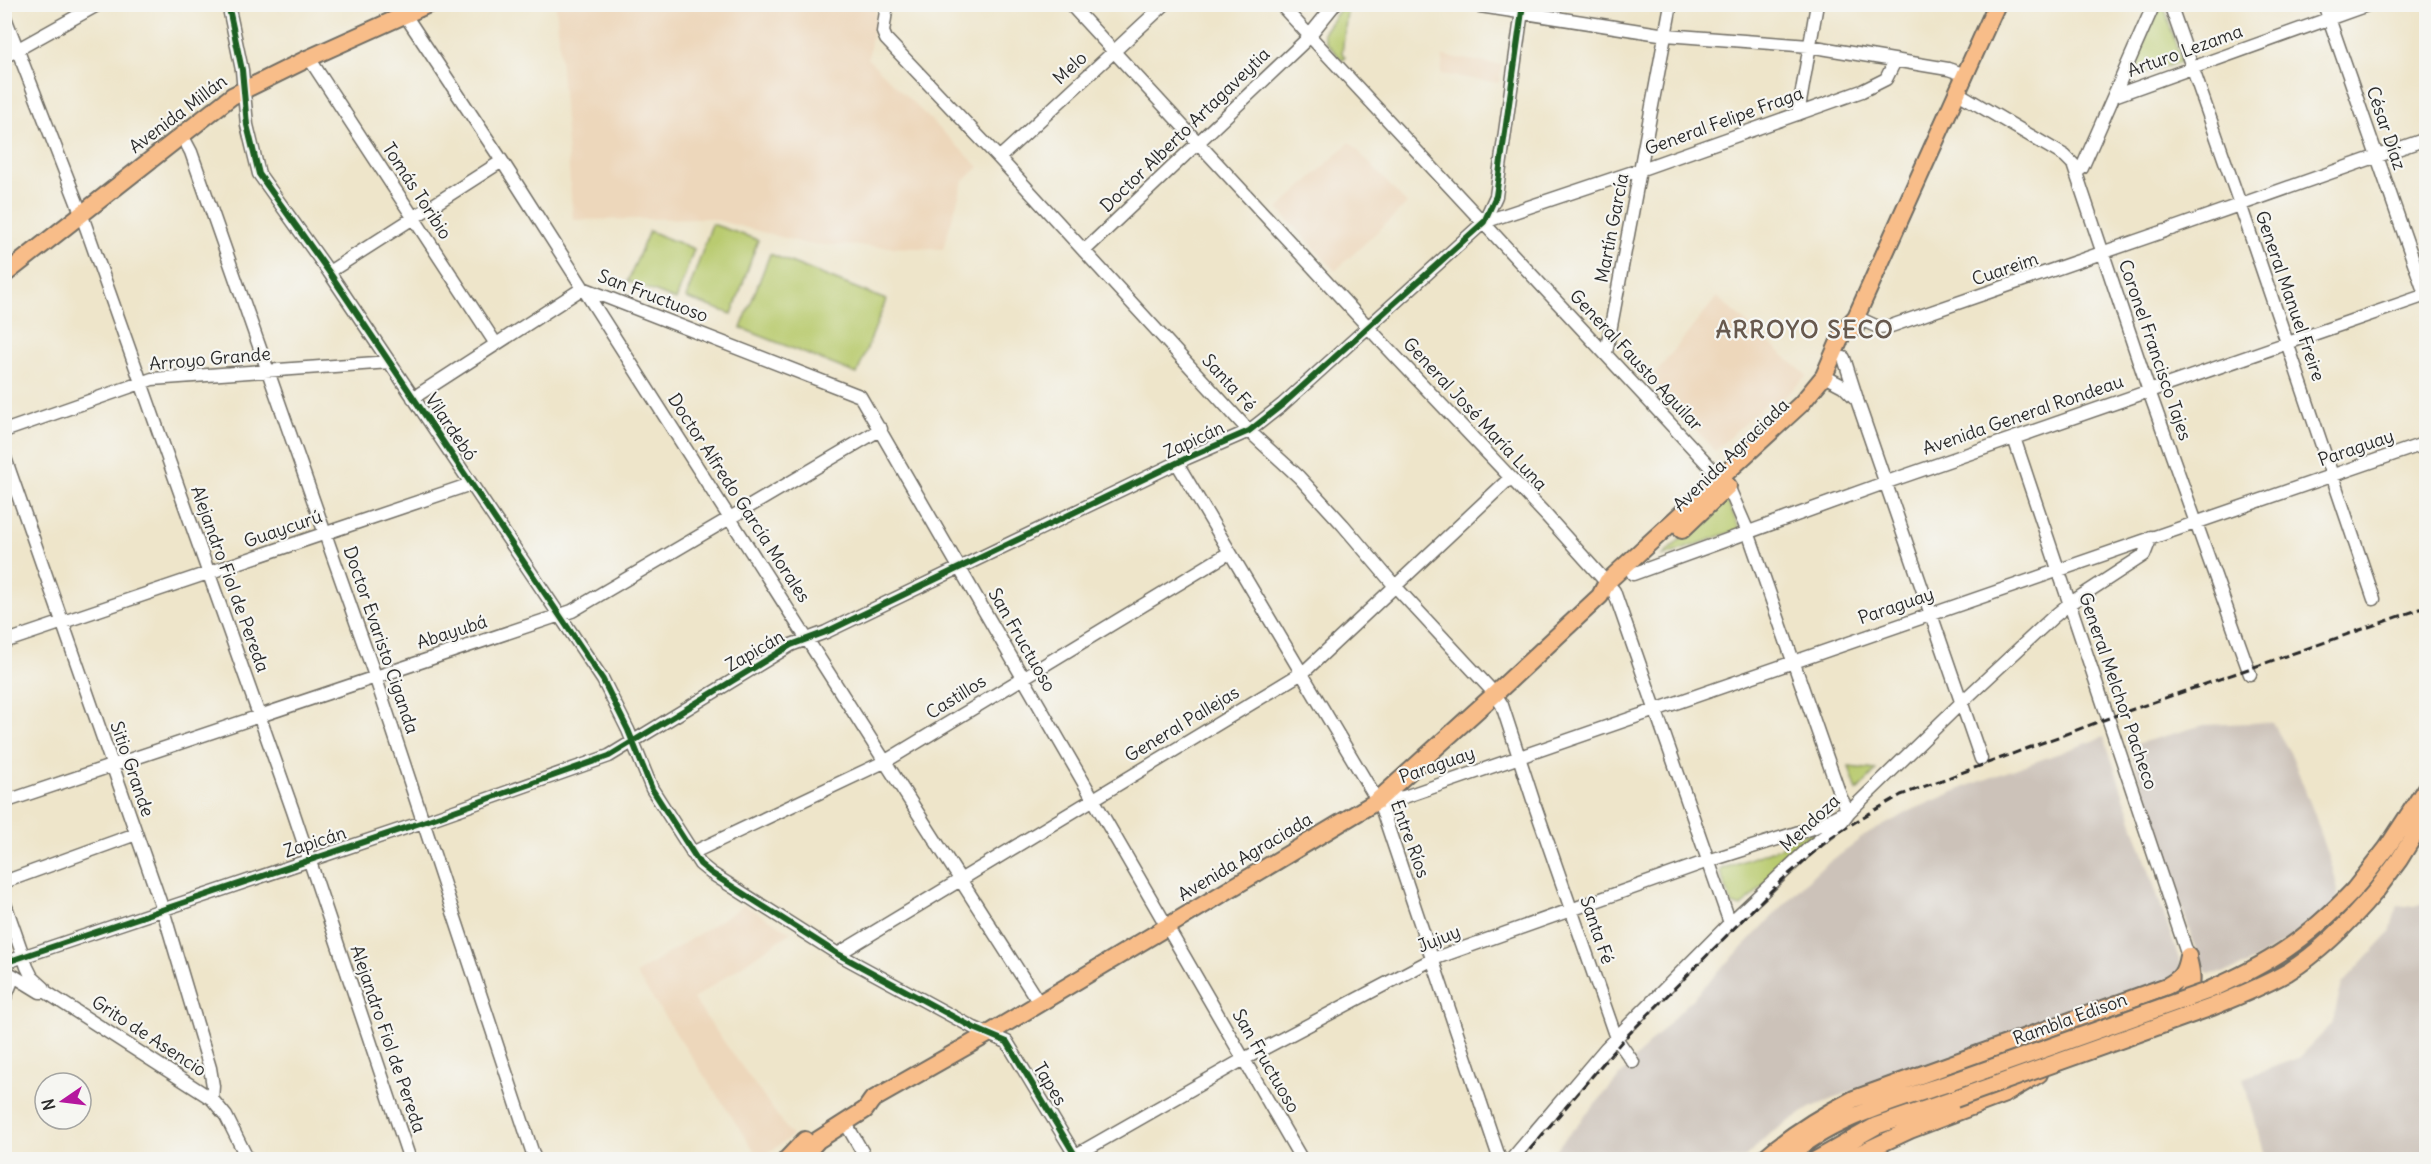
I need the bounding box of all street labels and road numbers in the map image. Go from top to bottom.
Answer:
street label: Arturo Lezama [2124,19,2246,82]
street label: Doctor Alberto Artagaveytia [1095,42,1274,217]
street label: Melo [1048,46,1092,89]
street label: Avenida Millán [124,69,231,158]
street label: General Felipe Fraga [1641,81,1806,160]
street label: César Díaz [2361,83,2412,173]
street label: Tomás Toribio [378,138,457,243]
street label: Martín García [1590,171,1633,284]
street label: General Manuel Freire [2251,208,2330,384]
street label: Cuareim [1969,246,2041,291]
street label: Coronel Francisco Tajes [2114,256,2197,443]
street label: San Fructuoso [595,264,712,327]
street label: General Fausto Aguilar [1565,284,1708,436]
street label: General José María Luna [1398,332,1552,495]
street label: Arroyo Grande [148,342,272,375]
street label: Santa Fé [1197,349,1261,416]
street label: Avenida General Rondeau [1919,369,2126,460]
street label: Vilardebó [420,388,482,465]
street label: Doctor Alfredo García Morales [663,389,816,607]
street label: Avenida Agraciada [1668,393,1794,516]
street label: Zapicán [1160,416,1228,464]
street label: Paraguay [2315,424,2397,471]
street label: Alejandro Fiol de Pereda [186,483,275,675]
street label: Guaycurú [241,504,325,553]
street label: Doctor Evaristo Ciganda [339,543,424,737]
street label: Paraguay [1855,582,1937,629]
street label: San Fructuoso [983,584,1061,696]
street label: General Melchor Pacheco [2074,589,2163,792]
street label: Abayubá [414,609,490,654]
street label: Zapicán [721,625,788,677]
street label: Castillos [921,669,990,724]
street label: General Pallejas [1120,680,1243,767]
street label: Sitio Grande [105,718,160,820]
street label: Paraguay [1396,741,1478,788]
street label: Mendoza [1775,789,1845,856]
street label: Entre Ríos [1386,797,1435,881]
street label: Avenida Agraciada [1173,807,1316,906]
street label: Zapicán [281,821,349,862]
street label: Santa Fé [1575,893,1620,967]
street label: Jujuy [1414,920,1464,957]
street label: Alejandro Fiol de Pereda [346,942,431,1135]
street label: Rambla Edison [2010,987,2130,1050]
street label: Grito de Asencio [87,990,211,1081]
street label: San Fructuoso [1227,1005,1305,1117]
street label: Tapes [1029,1058,1072,1110]

